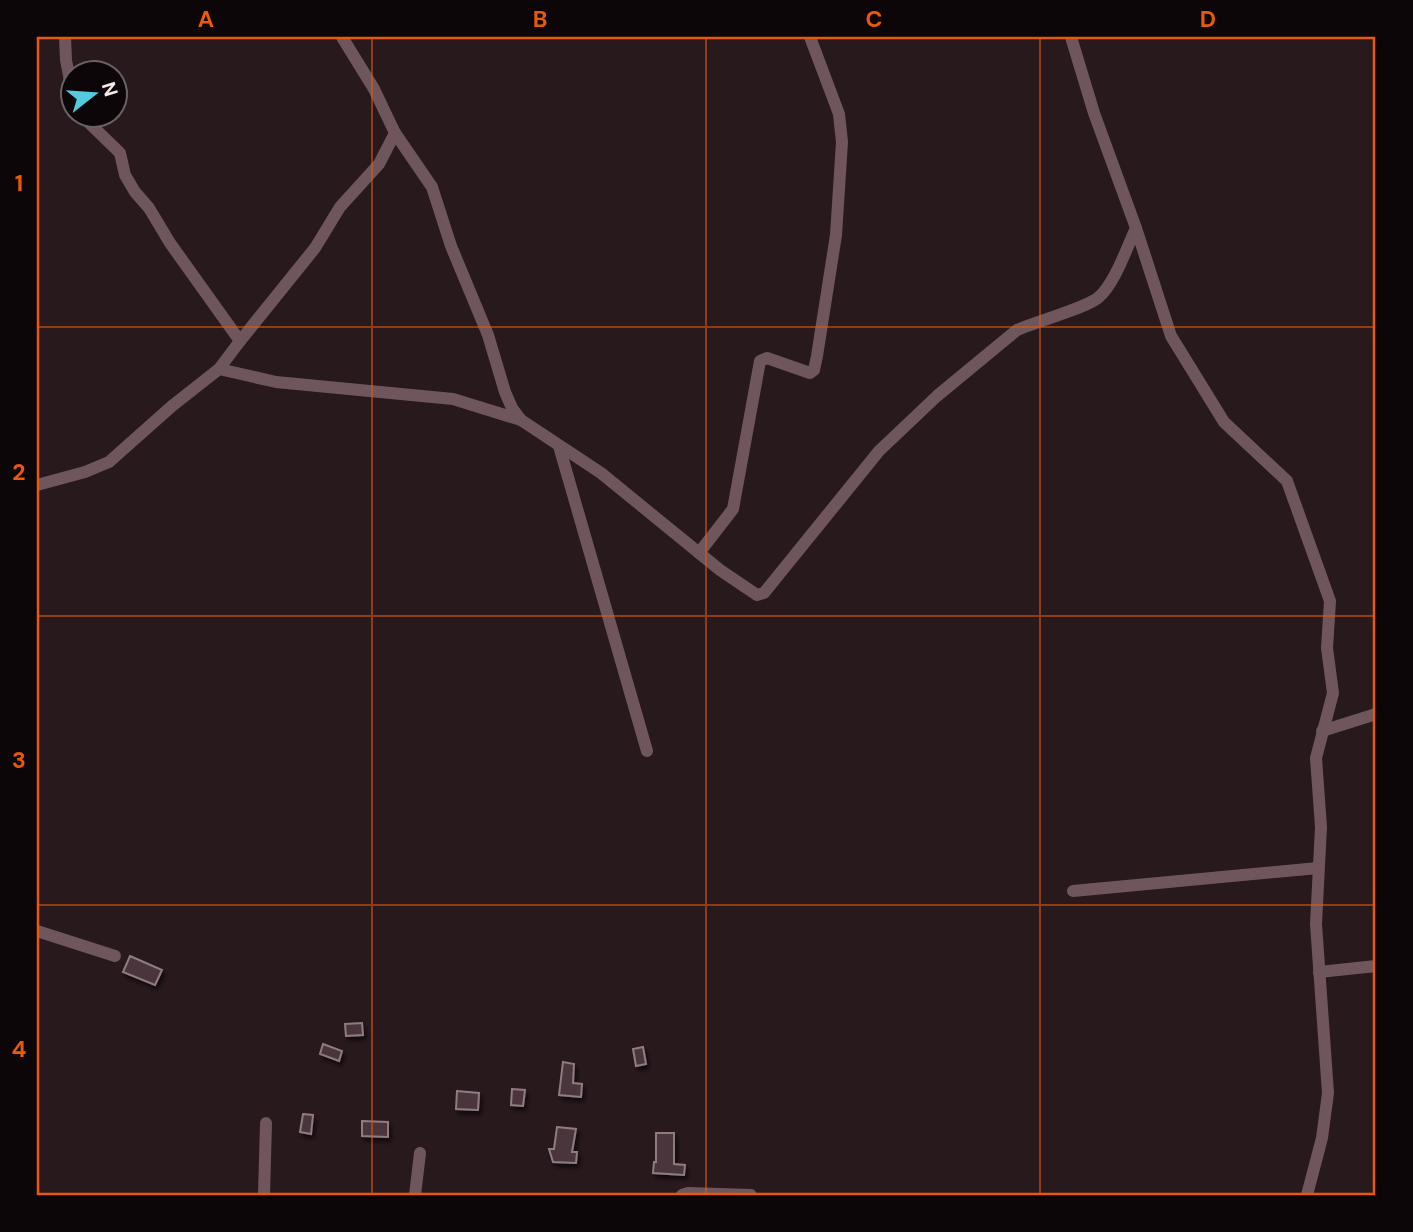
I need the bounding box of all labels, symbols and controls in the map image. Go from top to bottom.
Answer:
text: A [198,4,214,34]
text: B [533,4,547,34]
text: C [866,4,882,34]
text: D [1200,4,1216,34]
north arrow [60,60,130,130]
text: N [96,79,124,99]
text: 1 [15,168,23,198]
text: 2 [12,457,26,487]
text: 3 [12,745,26,775]
text: 4 [12,1034,27,1064]

